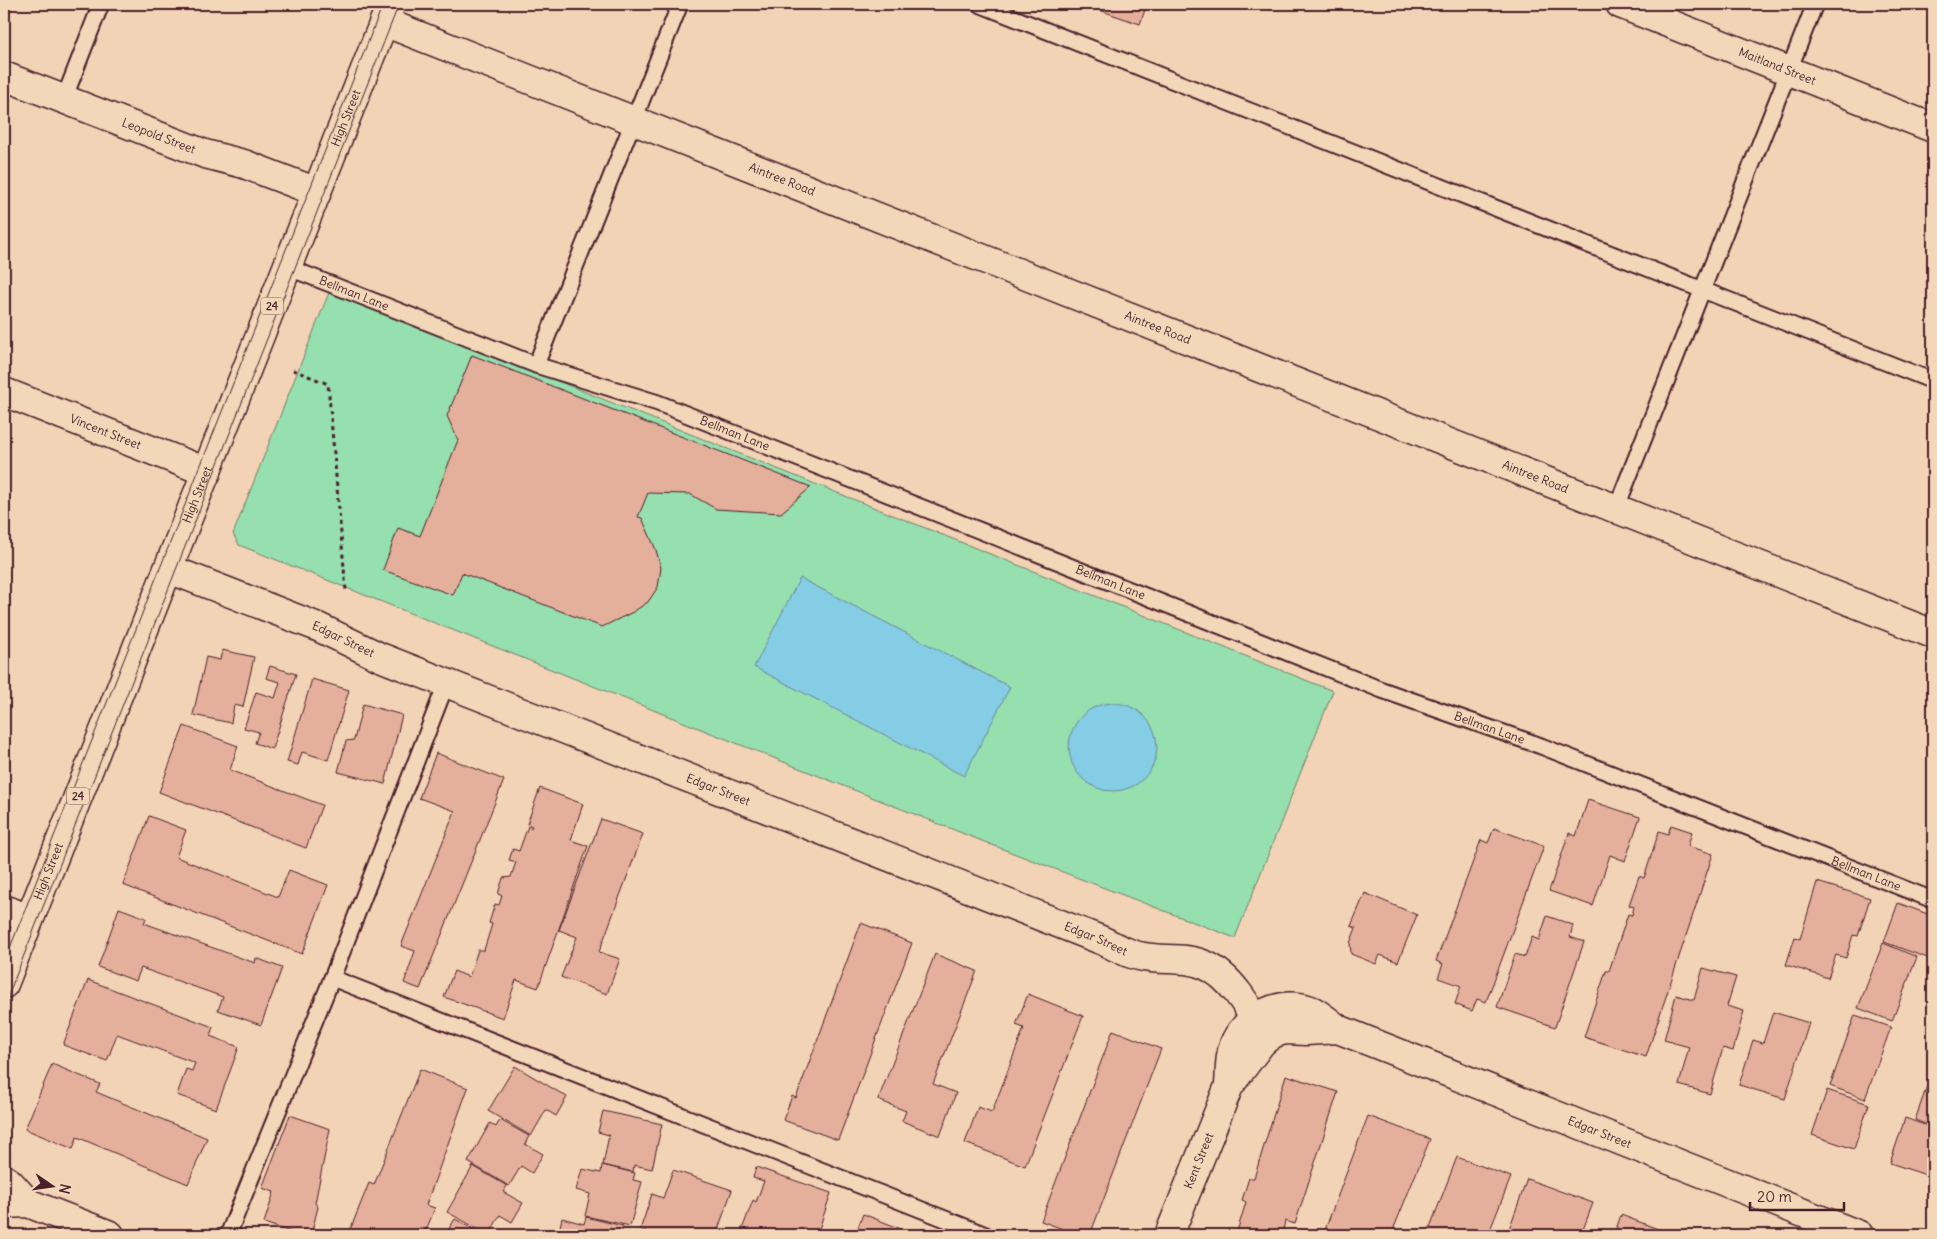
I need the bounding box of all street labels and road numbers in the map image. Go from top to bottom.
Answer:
street label: Maitland Street [1737,44,1818,88]
street label: High Street [328,87,363,148]
street label: Leopold Street [120,115,198,157]
street label: Aintree Road [747,159,817,199]
street label: Bellman Lane [317,272,391,313]
road number: 24 [261,298,283,314]
street label: Aintree Road [1123,307,1193,347]
street label: Vincent Street [68,411,143,452]
street label: Bellman Lane [698,412,772,454]
street label: Aintree Road [1500,457,1571,496]
street label: High Street [179,464,215,525]
street label: Bellman Lane [1074,561,1148,602]
street label: Edgar Street [310,618,377,660]
street label: Bellman Lane [1452,708,1527,747]
street label: Edgar Street [684,770,752,809]
road number: 24 [67,788,89,804]
street label: High Street [30,841,66,902]
street label: Bellman Lane [1829,853,1903,894]
street label: Edgar Street [1062,918,1130,959]
street label: Edgar Street [1566,1113,1634,1151]
street label: Kent Street [1180,1130,1216,1191]

